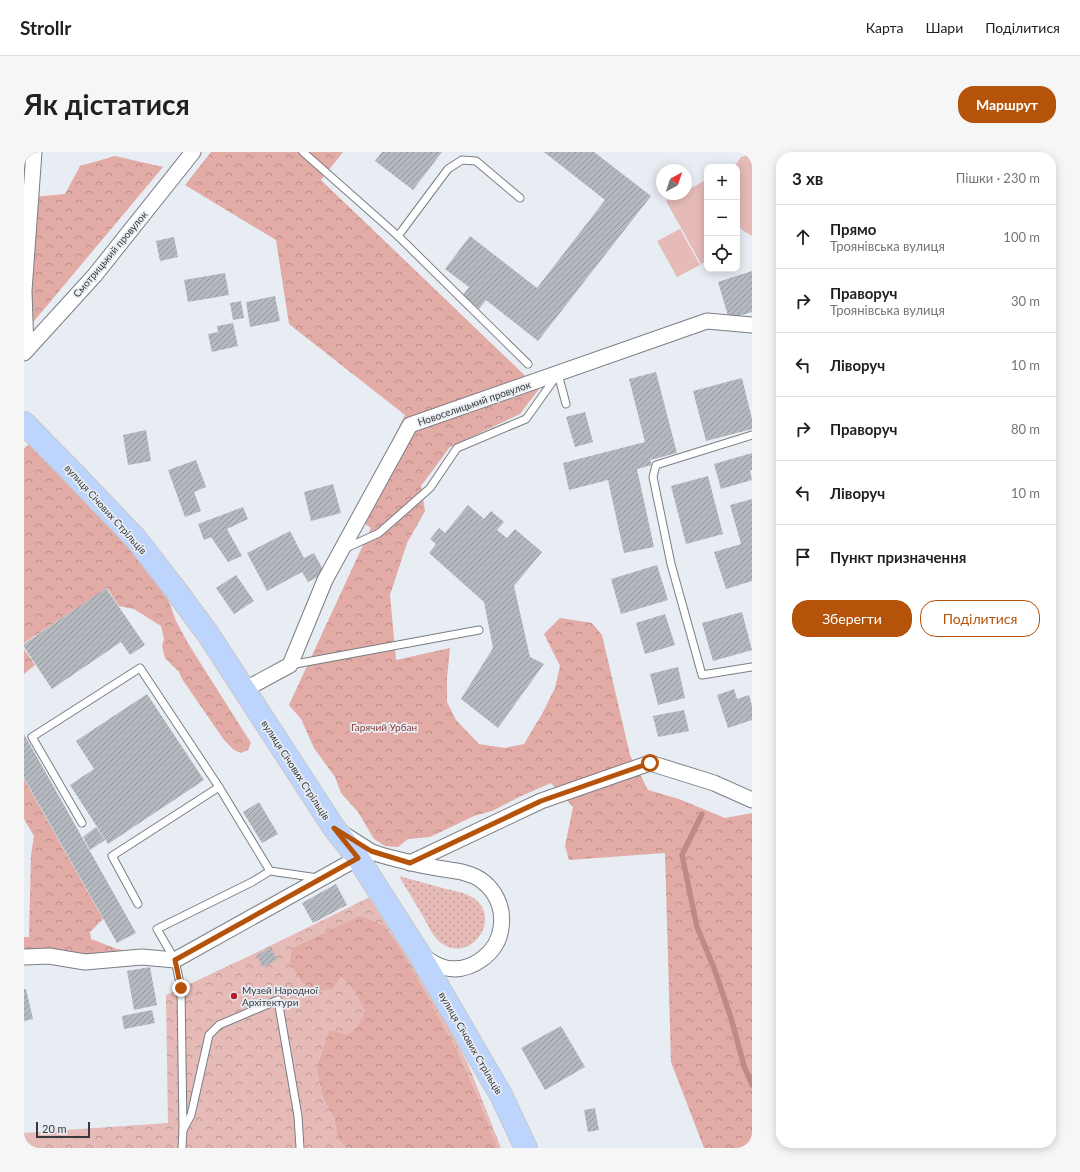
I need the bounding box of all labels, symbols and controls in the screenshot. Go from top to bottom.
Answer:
text: Strollr [20,16,71,39]
text: Карта [866,19,904,36]
text: Шари [926,19,963,36]
text: Поділитися [985,19,1060,36]
button: Маршрут [958,86,1056,123]
text: Як дістатися [24,87,190,121]
north arrow [656,164,692,200]
map controls [704,164,740,272]
button: + [704,164,740,200]
text: 3 хв [792,168,823,189]
text: Пішки · 230 m [956,170,1040,186]
button: − [704,200,740,236]
street label: Смотрицький провулок [70,208,150,300]
text: Прямо [830,220,876,238]
icon: ahead [792,226,814,248]
text: 100 m [1003,229,1040,245]
button: locate [704,236,740,272]
text: Троянівська вулиця [830,238,945,254]
text: Праворуч [830,284,897,302]
icon: right [792,290,814,312]
text: 30 m [1011,293,1040,309]
text: Троянівська вулиця [830,302,945,318]
icon: left [792,354,814,376]
text: Ліворуч [830,356,885,374]
text: 10 m [1011,357,1040,373]
street label: Новоселицький провулок [416,378,533,428]
icon: right [792,418,814,440]
text: Праворуч [830,420,897,438]
text: 80 m [1011,421,1040,437]
street label: вулиця Січових Стрільців [63,462,149,556]
icon: left [792,482,814,504]
text: Ліворуч [830,484,885,502]
text: 10 m [1011,485,1040,501]
icon: arrive [792,546,814,568]
text: Пункт призначення [830,548,966,566]
button: Зберегти [792,600,912,637]
button: Поділитися [920,600,1040,637]
street label: вулиця Січових Стрільців [259,718,333,822]
park label: Гарячий Урбан [351,721,417,733]
route start [641,754,659,772]
route end [172,979,190,997]
place label: Музей Народної Архітектури [242,984,318,1008]
street label: вулиця Січових Стрільців [437,990,505,1096]
marker: Музей Народної Архітектури [229,991,239,1001]
scale bar [36,1120,90,1139]
text: 20 m [42,1122,67,1135]

